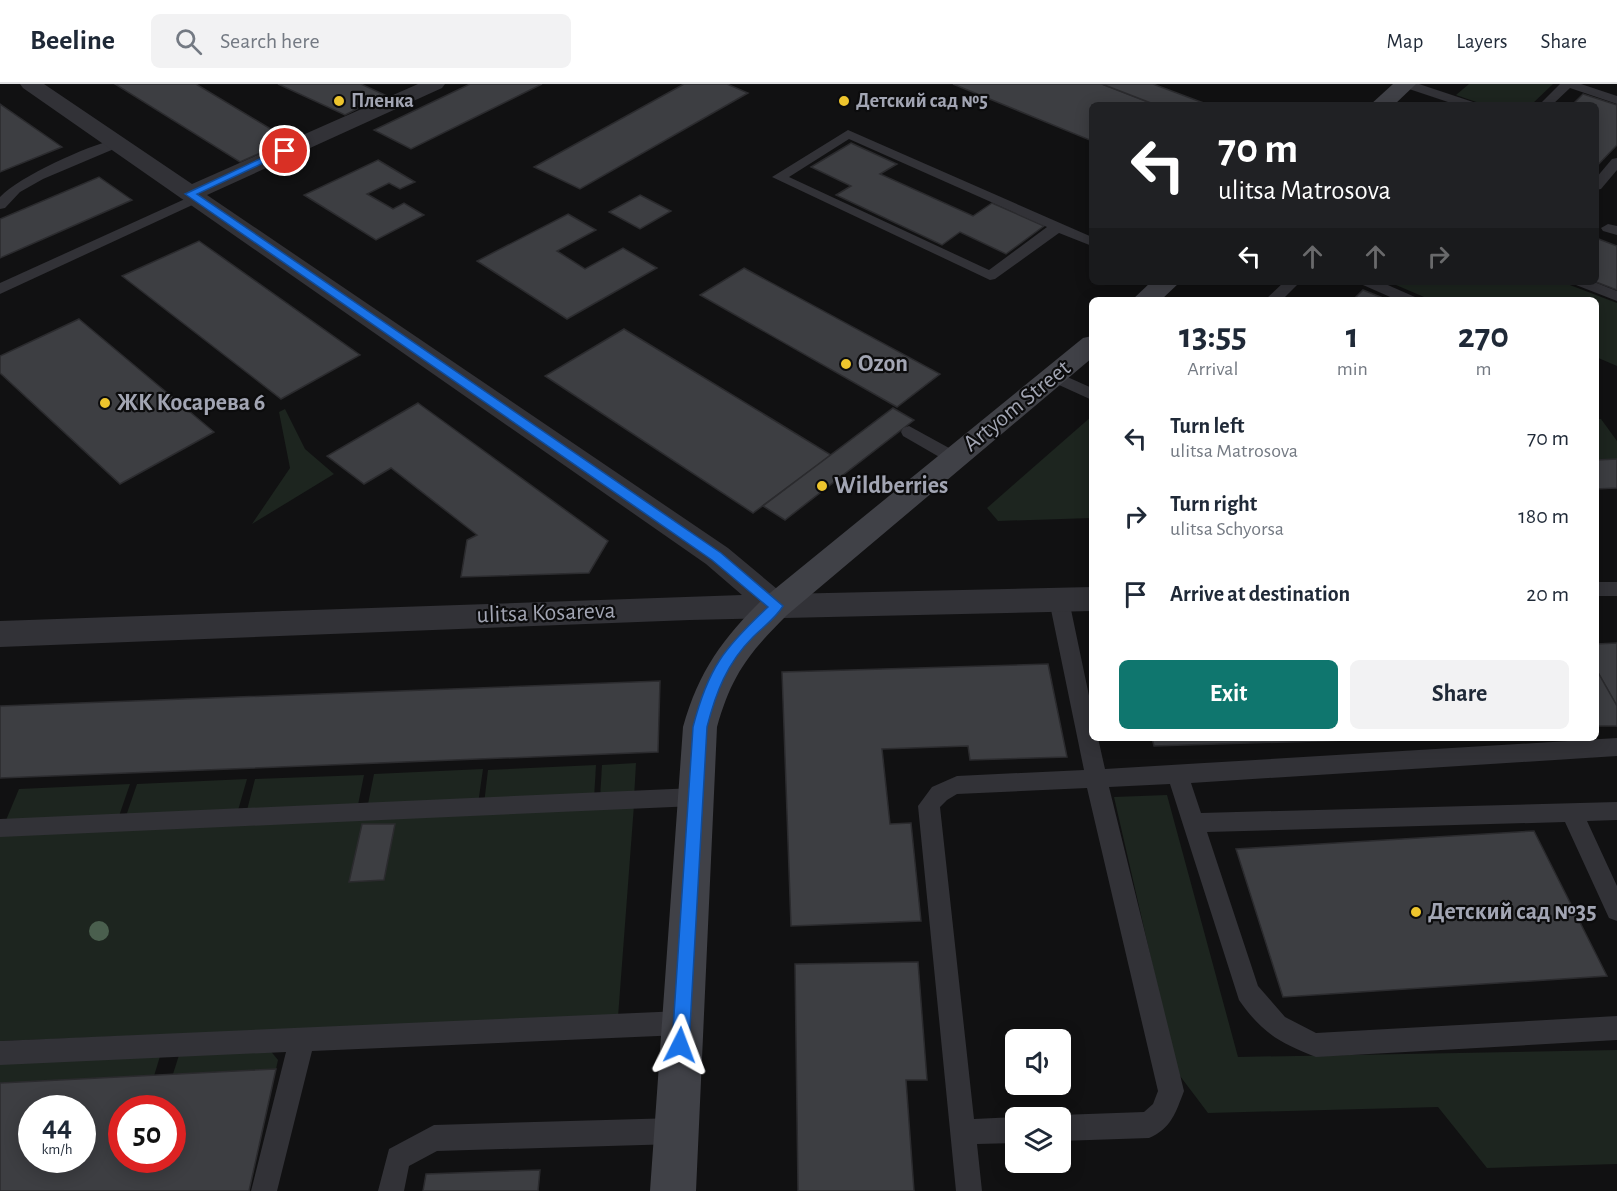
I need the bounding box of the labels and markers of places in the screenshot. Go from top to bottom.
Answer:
place label: Пленка [351,91,414,111]
place label: Детский сад №5 [856,91,988,111]
marker: Пленка [332,94,346,108]
marker: Детский сад №5 [837,94,851,108]
pin [259,125,310,176]
place label: Ozon [858,352,908,376]
marker: Ozon [839,357,853,371]
place label: ЖК Косарева 6 [117,391,265,415]
marker: ЖК Косарева 6 [98,396,112,410]
place label: Wildberries [834,474,948,498]
marker: Wildberries [815,479,829,493]
place label: Детский сад №35 [1428,900,1597,924]
marker: Детский сад №35 [1409,905,1423,919]

